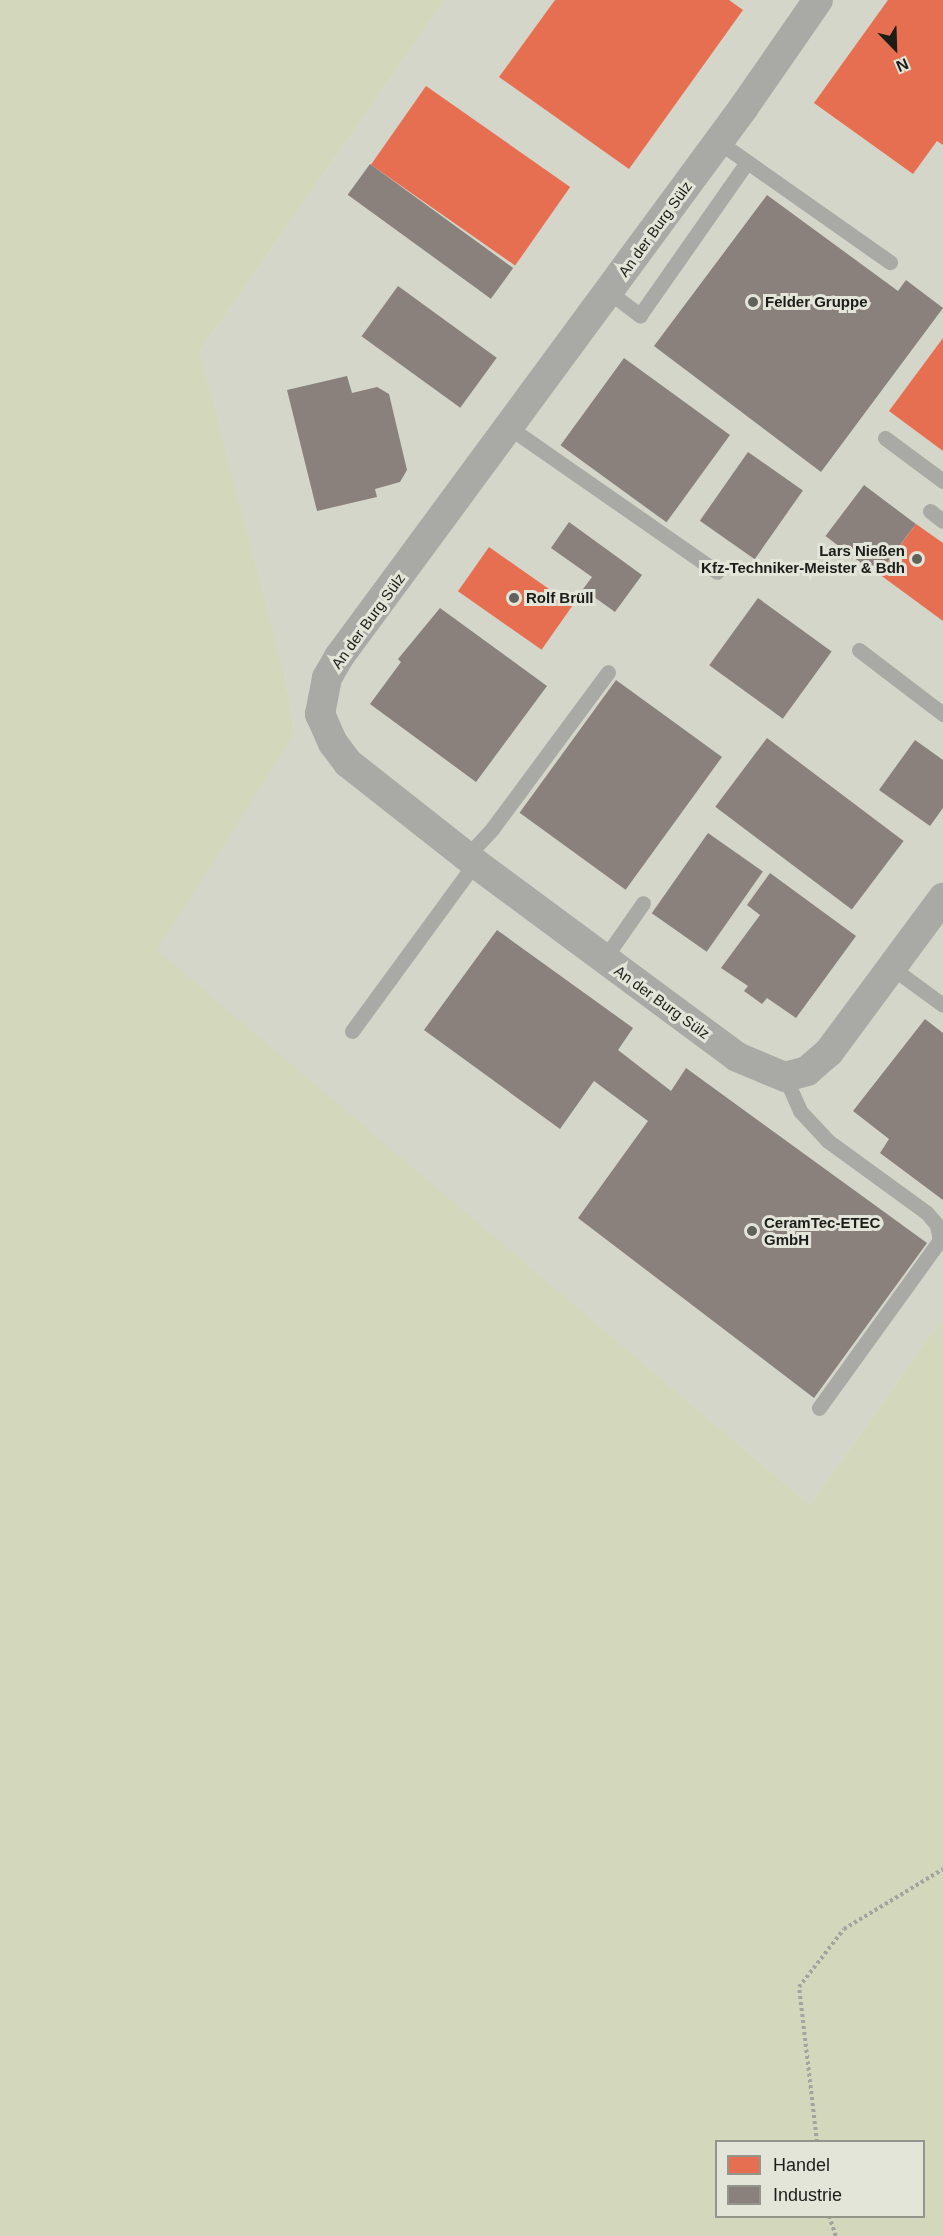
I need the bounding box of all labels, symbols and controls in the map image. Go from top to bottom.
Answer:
north arrow [865,18,925,78]
text: N [894,55,911,75]
street label: An der Burg Sülz [614,178,696,280]
place label: Felder Gruppe [765,293,868,311]
marker: Felder Gruppe [746,295,760,309]
place label: Lars Nießen Kfz-Techniker-Meister & Bdh [701,541,905,576]
marker: Lars Nießen Kfz-Techniker-Meister & Bdh [910,552,924,566]
street label: An der Burg Sülz [327,570,409,672]
place label: Rolf Brüll [526,589,593,607]
marker: Rolf Brüll [507,591,521,605]
street label: An der Burg Sülz [611,961,713,1043]
place label: CeramTec-ETEC GmbH [764,1213,880,1248]
marker: CeramTec-ETEC GmbH [745,1224,759,1238]
legend [715,2140,925,2218]
text: Handel [773,2155,830,2175]
text: Industrie [773,2185,842,2205]

